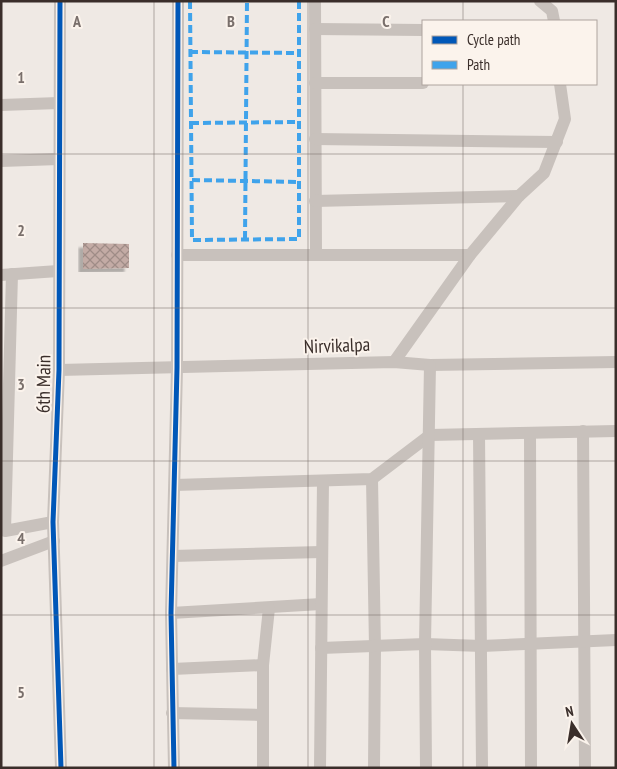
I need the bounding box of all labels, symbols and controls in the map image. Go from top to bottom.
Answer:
text: A [72,11,82,31]
text: B [227,11,235,31]
text: C [382,11,390,31]
legend [422,20,597,85]
text: Cycle path [467,30,520,49]
text: Path [467,55,490,74]
text: 1 [17,67,25,87]
text: 2 [17,220,25,240]
street label: Nirvikalpa [303,332,371,358]
street label: 6th Main [30,355,56,413]
text: 3 [17,374,25,394]
text: 4 [17,528,25,548]
text: 5 [17,682,25,702]
north arrow [547,699,597,749]
text: N [564,702,575,721]

